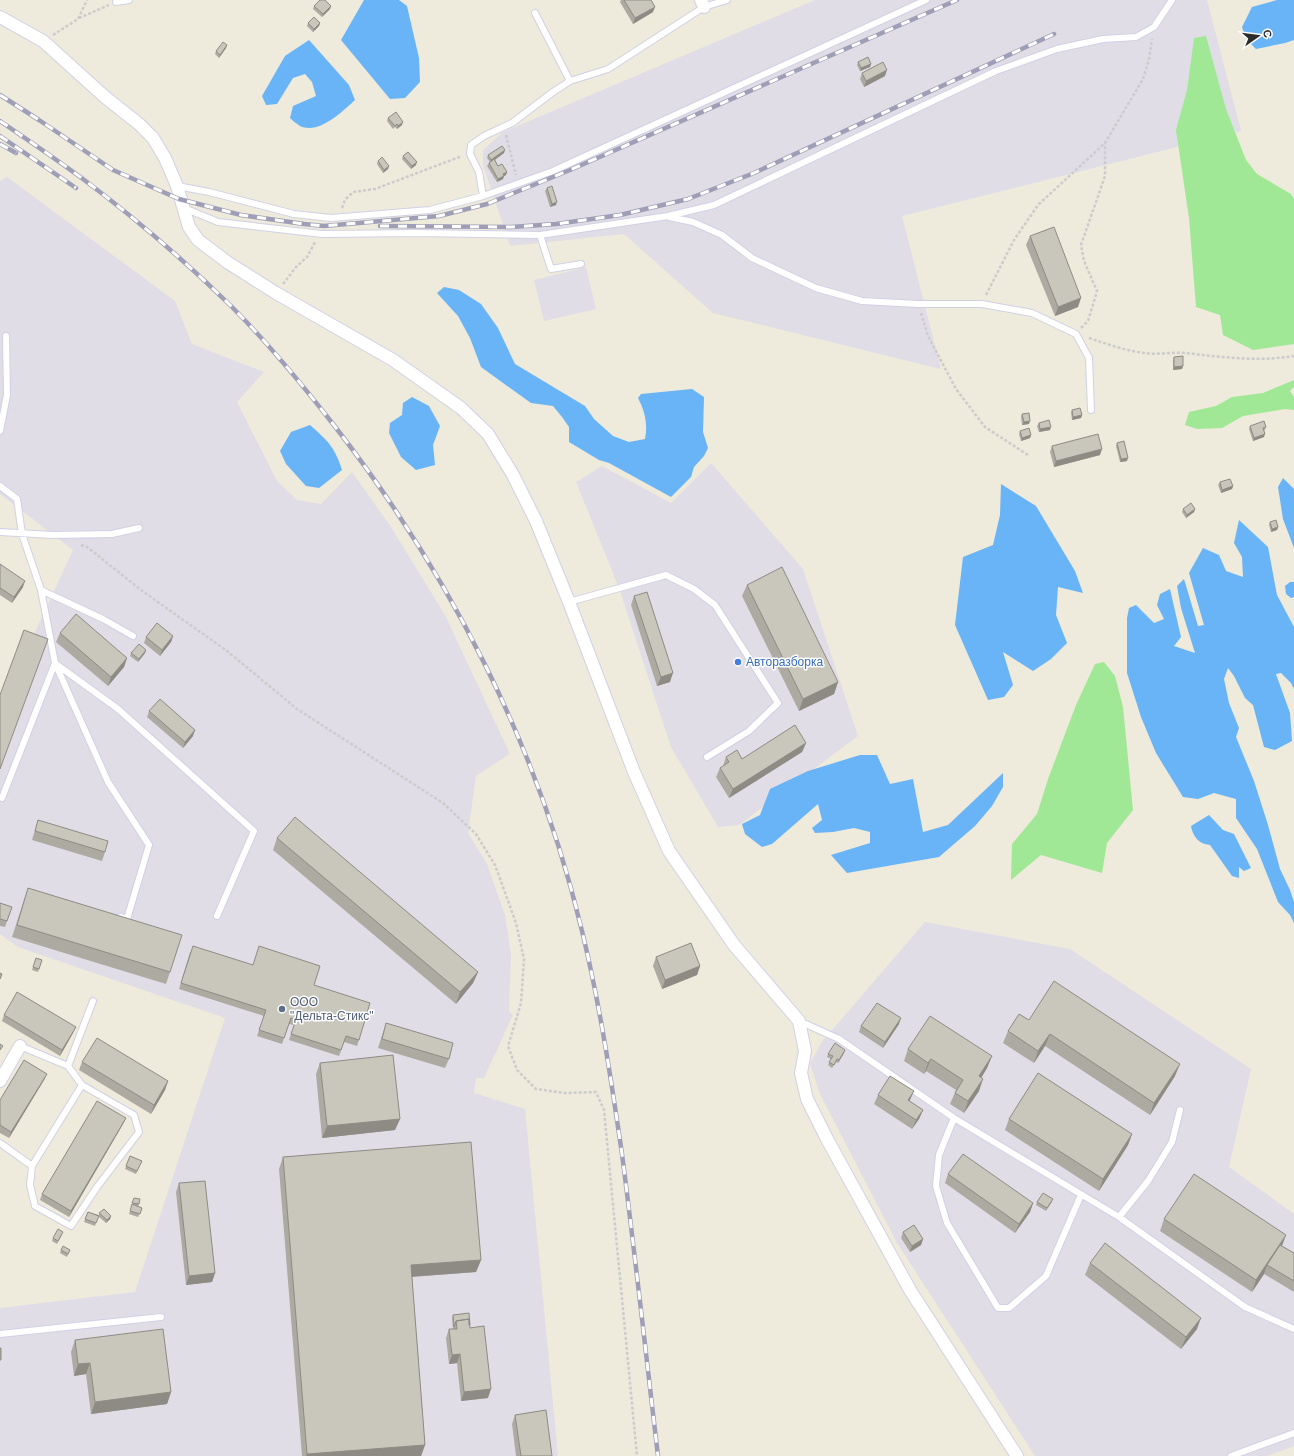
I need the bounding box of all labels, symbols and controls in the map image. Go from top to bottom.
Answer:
north arrow [1238,16,1278,56]
text: С [1261,28,1274,39]
place label: Авторазборка [746,655,823,669]
marker: Авторазборка [733,657,743,667]
place label: ООО "Дельта-Стикс" [290,995,374,1023]
marker: ООО "Дельта-Стикс" [277,1004,287,1014]

